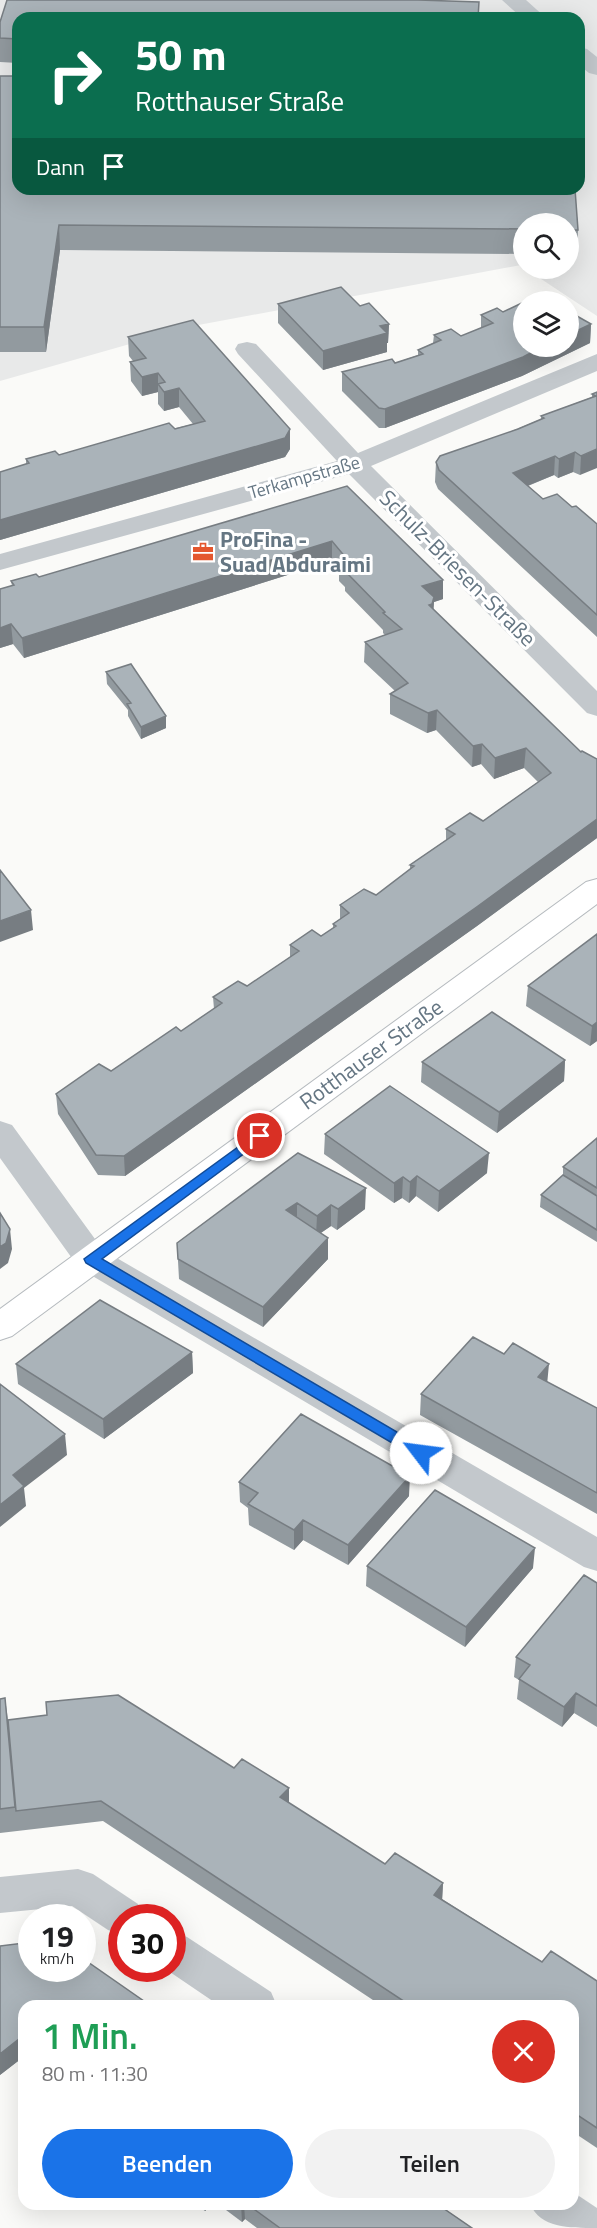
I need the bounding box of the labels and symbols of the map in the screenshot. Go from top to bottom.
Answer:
street label: Terkampstraße [245,448,363,506]
street label: Schulz-Briesen-Straße [372,482,544,654]
place label: ProFina - Suad Abduraimi [220,522,371,581]
office icon: ProFina - Suad Abduraimi [191,540,215,564]
street label: Rotthauser Straße [292,990,450,1118]
pin [234,1110,285,1161]
position arrow [389,1421,453,1485]
speed limit sign: 30 [108,1904,186,1982]

